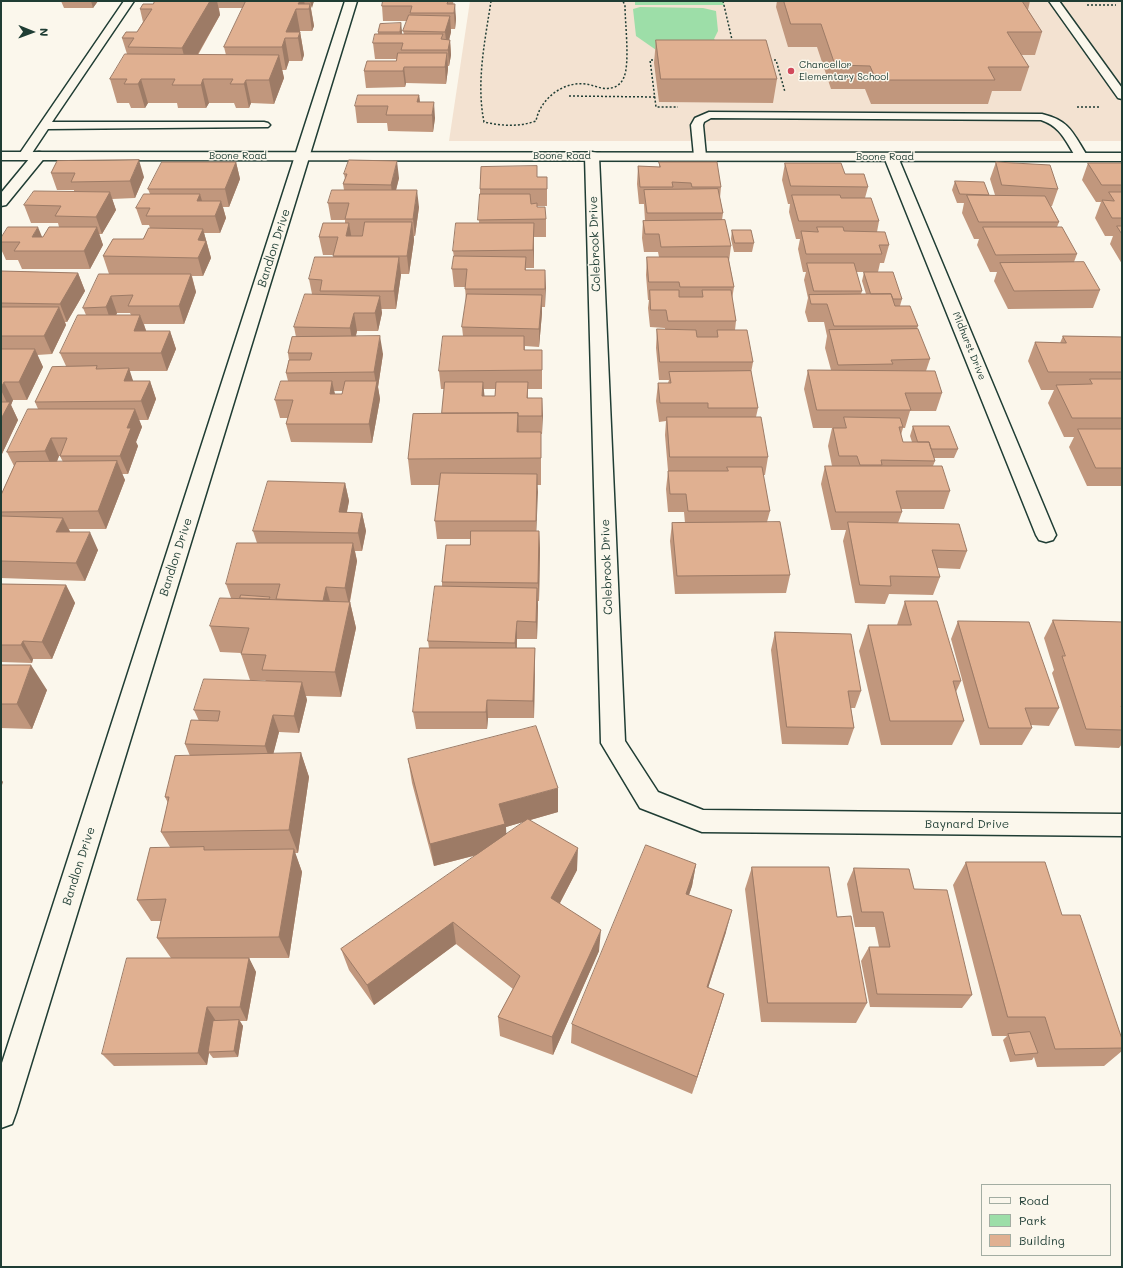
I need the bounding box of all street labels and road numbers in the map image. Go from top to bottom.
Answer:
street label: Boone Road [209,150,267,162]
street label: Boone Road [533,150,591,162]
street label: Boone Road [856,151,914,163]
street label: Colebrook Drive [586,196,604,292]
street label: Bandlon Drive [255,207,293,289]
street label: Midhurst Drive [950,310,988,382]
street label: Bandlon Drive [157,516,195,598]
street label: Colebrook Drive [598,519,616,615]
street label: Baynard Drive [925,817,1009,831]
street label: Bandlon Drive [60,825,98,907]

